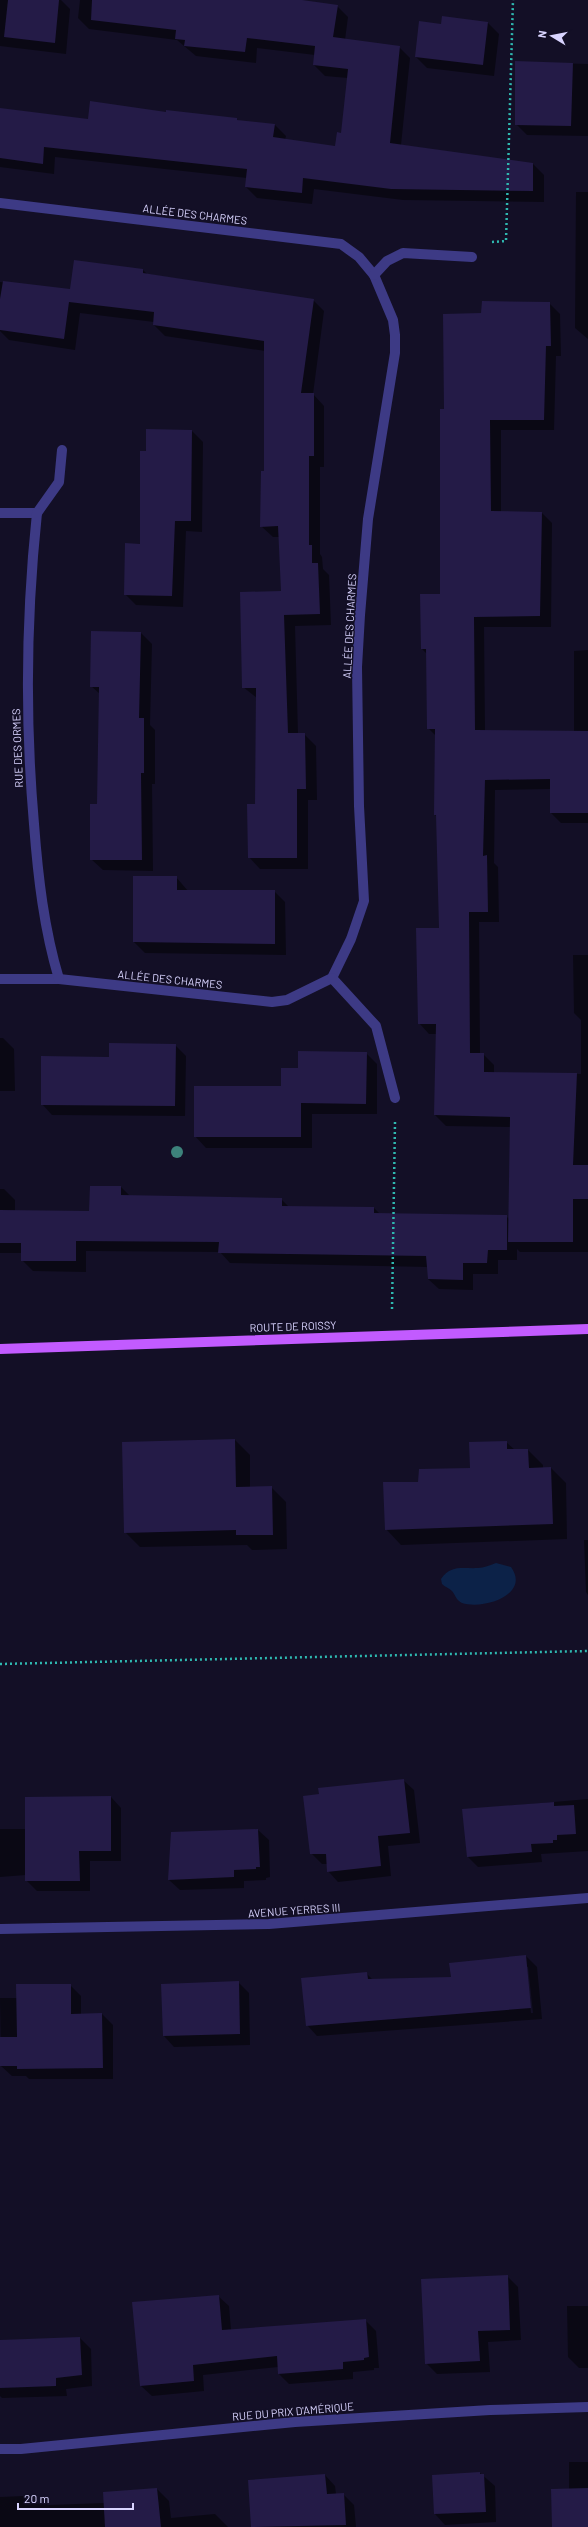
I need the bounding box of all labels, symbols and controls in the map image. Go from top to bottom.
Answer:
north arrow [532,16,572,56]
text: N [535,29,549,39]
street label: ALLÉE DES CHARMES [142,201,248,227]
street label: ALLÉE DES CHARMES [340,573,358,679]
street label: RUE DES ORMES [9,708,25,788]
street label: ALLÉE DES CHARMES [117,967,223,991]
street label: ROUTE DE ROISSY [249,1318,337,1334]
street label: AVENUE YERRES III [247,1900,341,1920]
street label: RUE DU PRIX D'AMÉRIQUE [232,2399,355,2423]
scale bar [18,2485,133,2511]
text: 20 m [24,2491,50,2505]

